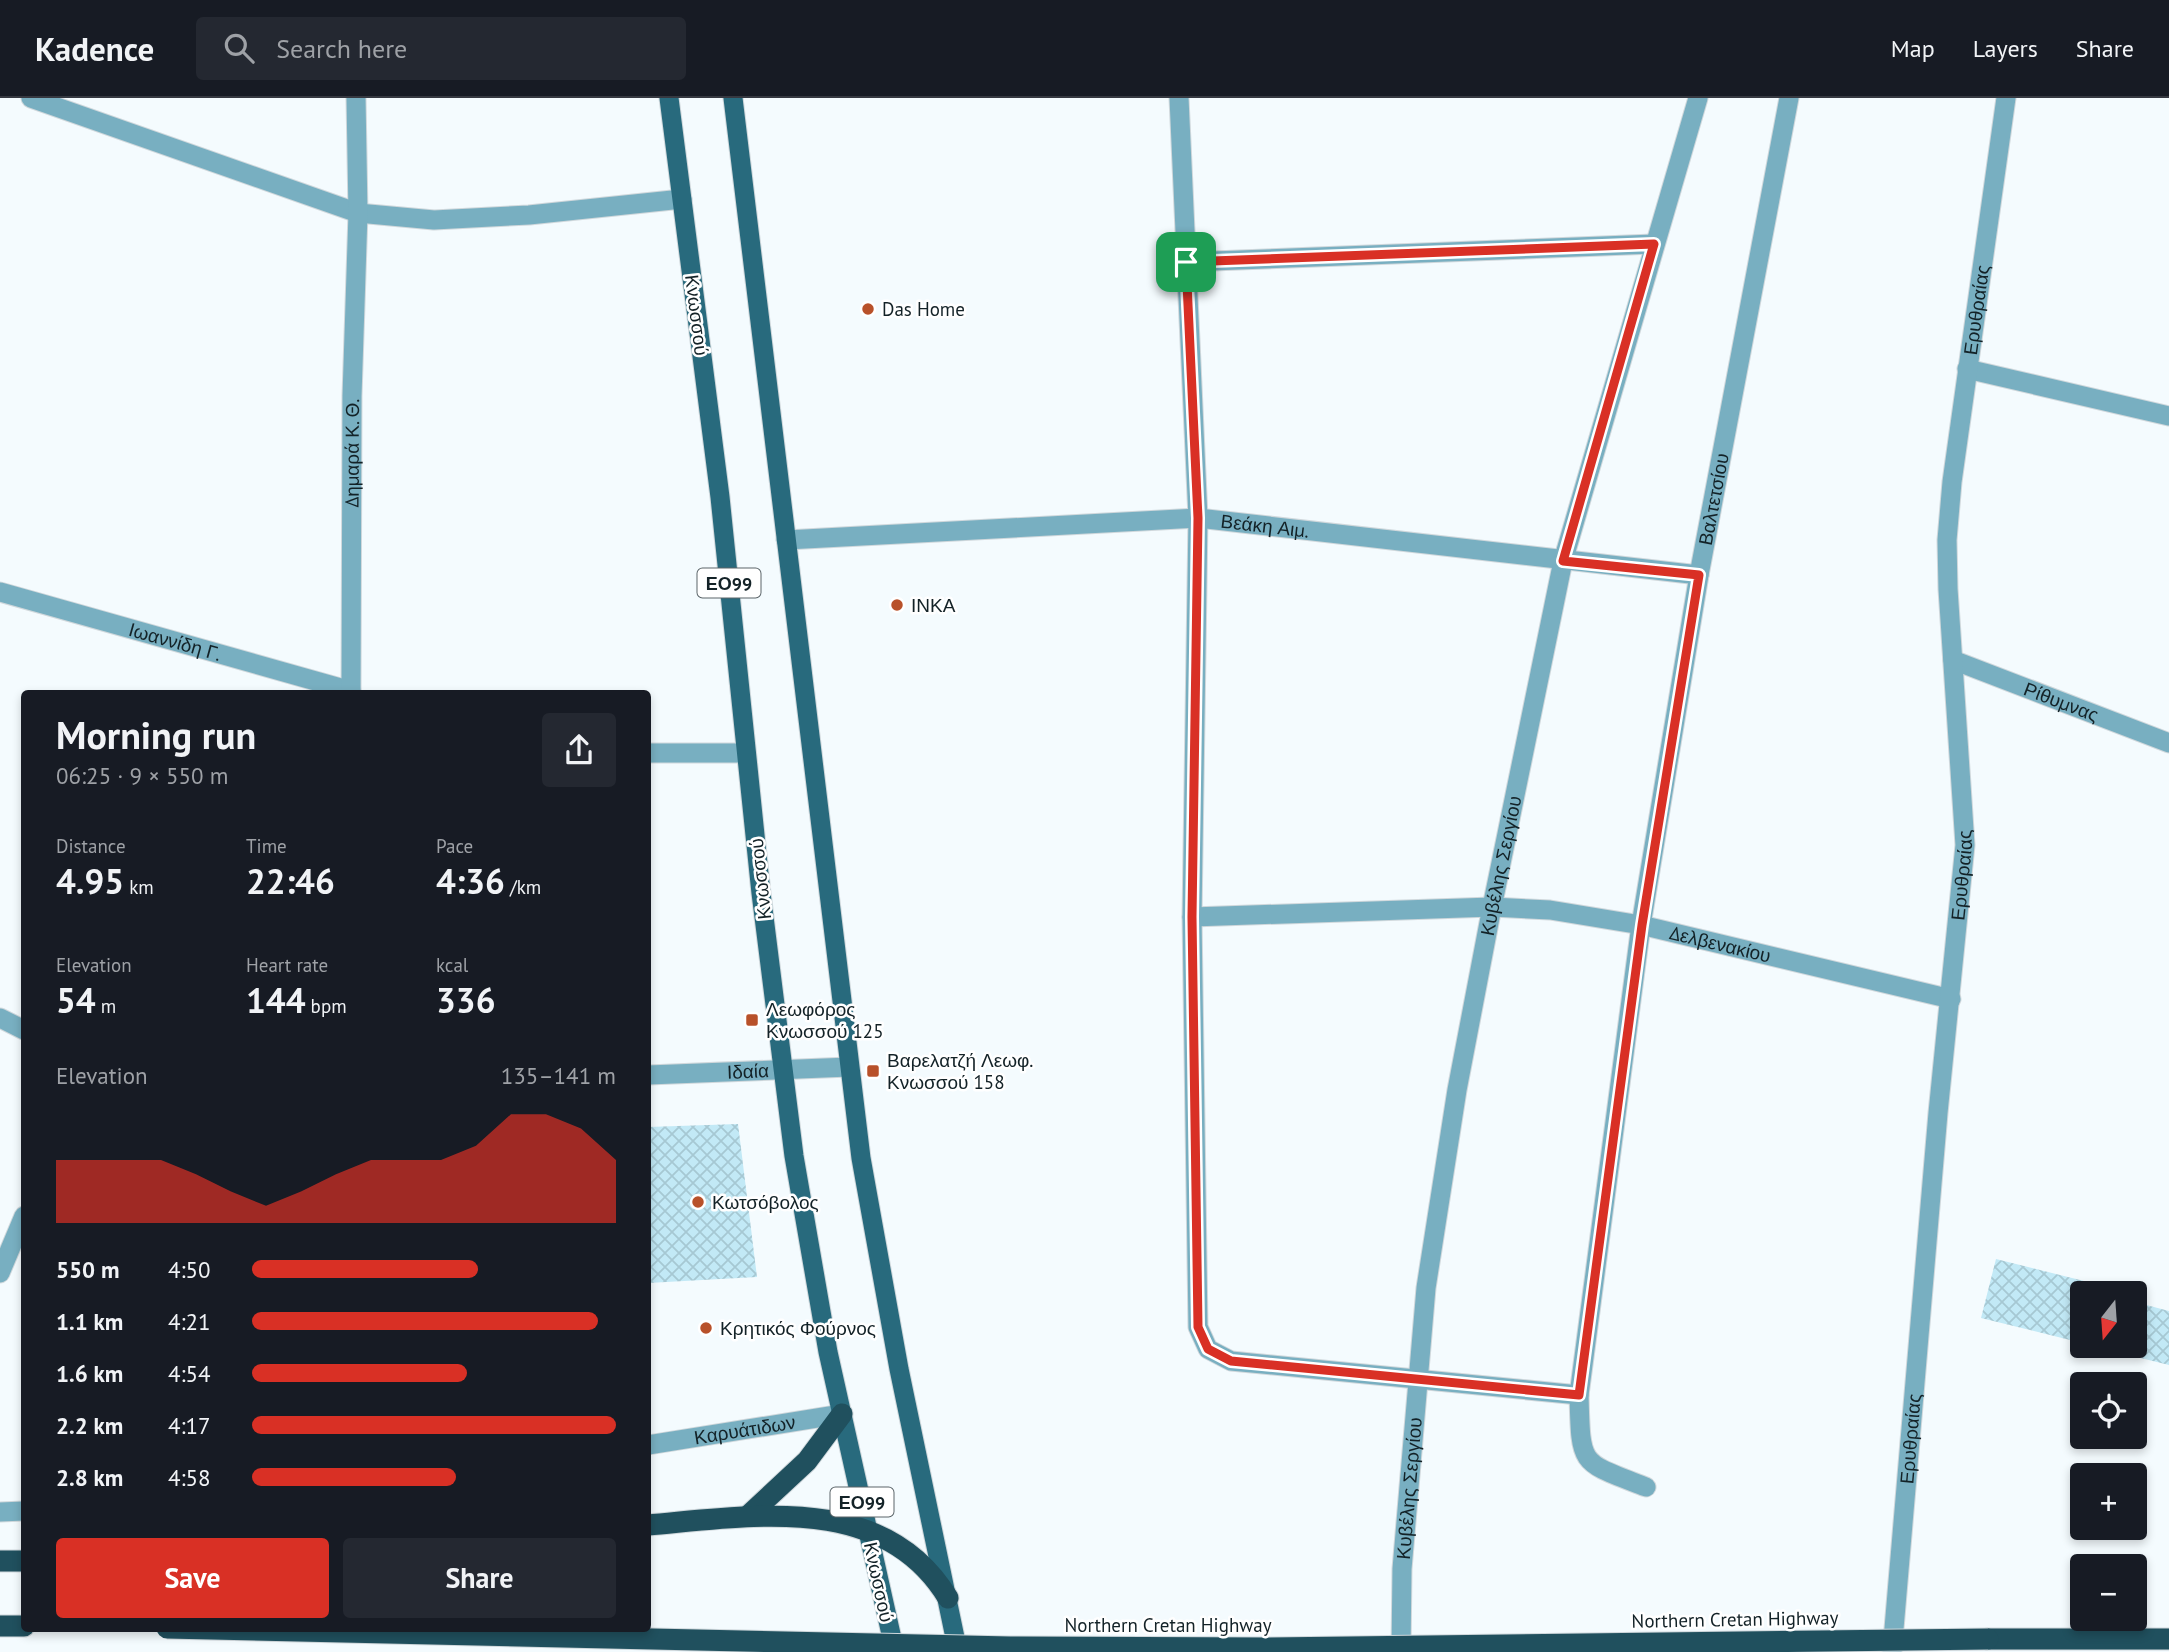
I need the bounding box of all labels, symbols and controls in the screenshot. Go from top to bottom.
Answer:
search box [196,17,686,80]
text: Kadence [35,27,154,70]
icon: search [220,29,258,67]
text: Search here [276,32,407,65]
text: Map [1891,33,1935,64]
text: Layers [1973,33,2038,64]
text: Share [2076,33,2134,64]
pin [1156,232,1216,292]
icon: arrive [1167,243,1205,281]
street label: Ερυθραίας [1958,263,1994,356]
street label: Κνωσσού [680,273,714,357]
place label: Das Home [882,297,965,321]
marker: Das Home [860,301,876,317]
street label: Δημαρά Κ. Θ. [340,398,364,508]
street label: Βαλτετσίου [1693,451,1734,547]
street label: Βεάκη Αιμ. [1220,509,1310,543]
road number: ΕΟ99 [698,569,760,598]
place label: ΙΝΚΑ [911,593,956,617]
marker: ΙΝΚΑ [889,597,905,613]
street label: Ιωαννίδη Γ. [126,617,224,666]
street label: Ρίθυμνας [2021,676,2102,727]
text: Morning run [56,710,256,759]
button: share [542,713,616,787]
text: 06:25 · 9 × 550 m [56,761,228,790]
street label: Κυβέλης Σεργίου [1475,793,1527,938]
street label: Ερυθραίας [1945,829,1977,921]
text: Distance [56,834,126,858]
text: Time [246,834,287,858]
text: Pace [436,834,473,858]
street label: Κνωσσού [744,837,776,921]
text: 4.95 [56,858,124,904]
text: 22:46 [246,858,335,904]
text: 4:36 [436,858,505,904]
text: km [124,875,154,899]
text: /km [505,875,541,899]
street label: Δελβενακίου [1667,920,1773,968]
text: Elevation [56,953,132,977]
text: Heart rate [246,953,328,977]
text: kcal [436,953,468,977]
text: 54 [56,977,96,1023]
text: 144 [246,977,306,1023]
text: 336 [436,977,496,1023]
text: m [96,994,116,1018]
text: bpm [306,994,347,1018]
place label: Λεωφόρος Κνωσσού 125 [766,997,884,1043]
marker: Λεωφόρος Κνωσσού 125 [744,1012,760,1028]
place label: Βαρελατζή Λεωφ. Κνωσσού 158 [887,1048,1033,1094]
street label: Ιδαία [726,1058,769,1084]
text: Elevation [56,1061,148,1090]
text: 135–141 m [501,1061,616,1090]
marker: Βαρελατζή Λεωφ. Κνωσσού 158 [865,1063,881,1079]
place label: Κωτσόβολος [712,1190,819,1214]
marker: Κωτσόβολος [690,1194,706,1210]
text: 550 m [56,1255,119,1284]
text: 4:50 [168,1255,211,1284]
north arrow [2070,1281,2147,1358]
map controls [2070,1281,2147,1631]
text: 1.1 km [56,1307,123,1336]
text: 4:21 [168,1307,211,1336]
place label: Κρητικός Φούρνος [720,1316,876,1340]
marker: Κρητικός Φούρνος [698,1320,714,1336]
text: 1.6 km [56,1359,123,1388]
text: 4:54 [168,1359,211,1388]
button: locate [2070,1372,2147,1449]
street label: Ερυθραίας [1894,1393,1926,1485]
street label: Καρυάτιδων [692,1410,797,1449]
text: 2.2 km [56,1411,123,1440]
text: 4:17 [168,1411,211,1440]
street label: Κυβέλης Σεργίου [1391,1416,1427,1560]
text: 2.8 km [56,1463,123,1492]
text: 4:58 [168,1463,211,1492]
button: + [2070,1463,2147,1540]
road number: ΕΟ99 [830,1488,894,1517]
button: Save [56,1538,329,1618]
button: Share [343,1538,616,1618]
street label: Κνωσσού [859,1540,899,1624]
button: − [2070,1554,2147,1631]
street label: Northern Cretan Highway [1631,1605,1839,1633]
street label: Northern Cretan Highway [1064,1613,1272,1637]

